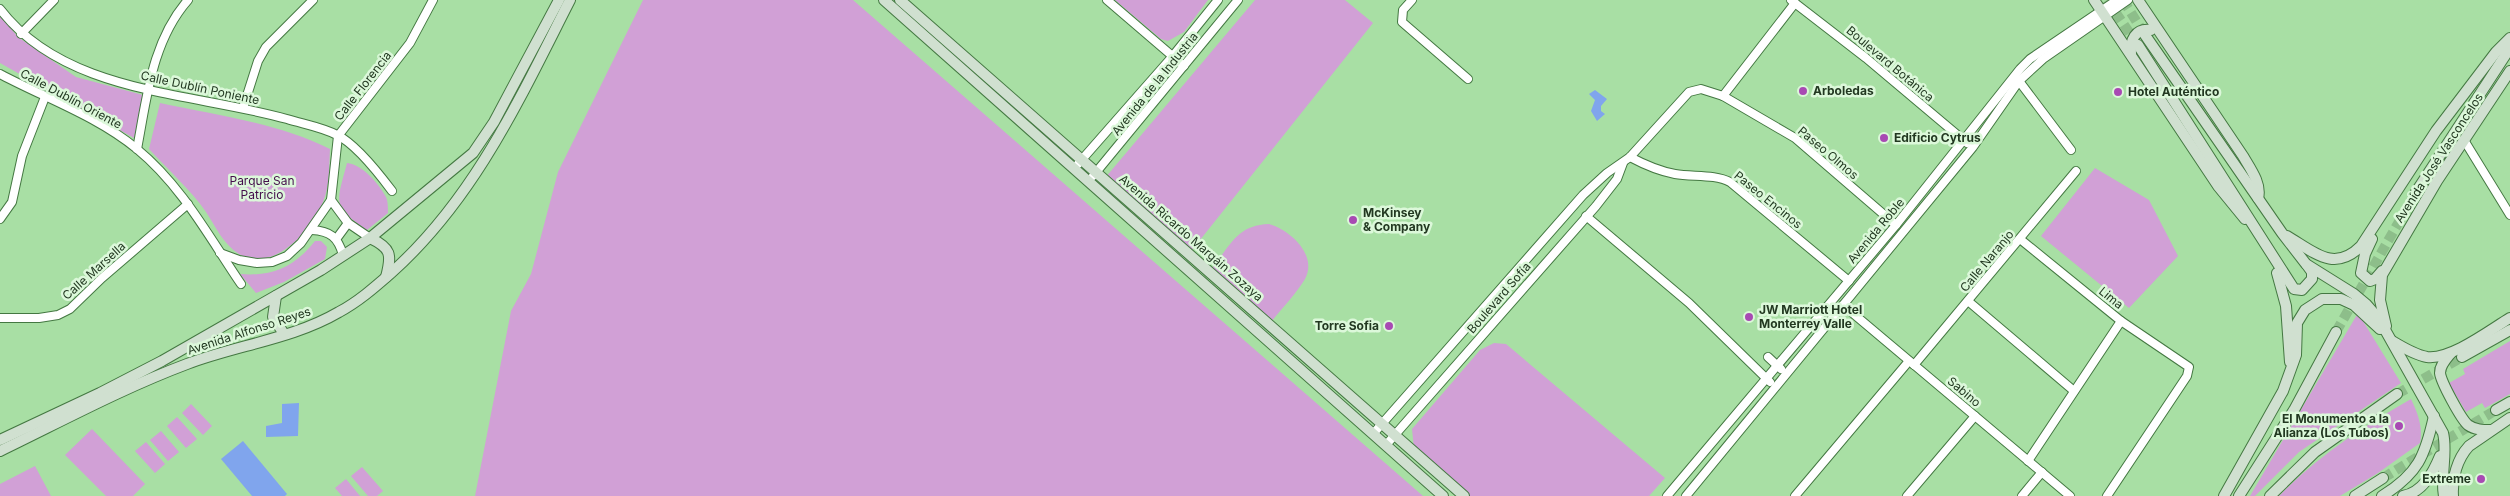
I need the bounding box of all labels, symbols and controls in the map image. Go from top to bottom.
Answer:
street label: Boulevard Botánica [1843,23,1937,105]
street label: Avenida de la Industria [1108,29,1201,138]
street label: Calle Florencia [331,48,394,123]
street label: Calle Dublín Oriente [18,65,125,132]
street label: Calle Dublín Poniente [139,68,261,107]
place label: Arboledas [1813,83,1874,98]
place label: Hotel Auténtico [2128,84,2219,99]
marker: Arboledas [1797,85,1809,97]
marker: Hotel Auténtico [2112,86,2124,98]
street label: Avenida José Vasconcelos [2391,90,2486,225]
street label: Paseo Olmos [1795,123,1862,182]
place label: Edificio Cytrus [1894,130,1981,145]
marker: Edificio Cytrus [1878,132,1890,144]
street label: Paseo Encinos [1731,168,1805,232]
street label: Avenida Ricardo Margáin Zozaya [1116,171,1266,304]
park label: Parque San Patricio [229,173,295,202]
street label: Avenida Roble [1844,195,1907,266]
place label: McKinsey & Company [1363,205,1431,234]
marker: McKinsey & Company [1347,214,1359,226]
street label: Calle Naranjo [1956,227,2017,295]
street label: Calle Marsella [59,238,128,303]
street label: Boulevard Sofía [1464,259,1534,336]
street label: Lima [2096,283,2127,312]
place label: JW Marriott Hotel Monterrey Valle [1759,302,1862,331]
street label: Avenida Alfonso Reyes [185,303,313,358]
marker: JW Marriott Hotel Monterrey Valle [1743,311,1755,323]
place label: Torre Sofia [1315,318,1379,333]
marker: Torre Sofia [1383,320,1395,332]
street label: Sabino [1945,373,1984,410]
place label: El Monumento a la Alianza (Los Tubos) [2273,411,2389,440]
marker: El Monumento a la Alianza (Los Tubos) [2393,420,2405,432]
place label: Extreme [2422,471,2471,486]
marker: Extreme [2475,473,2487,485]

